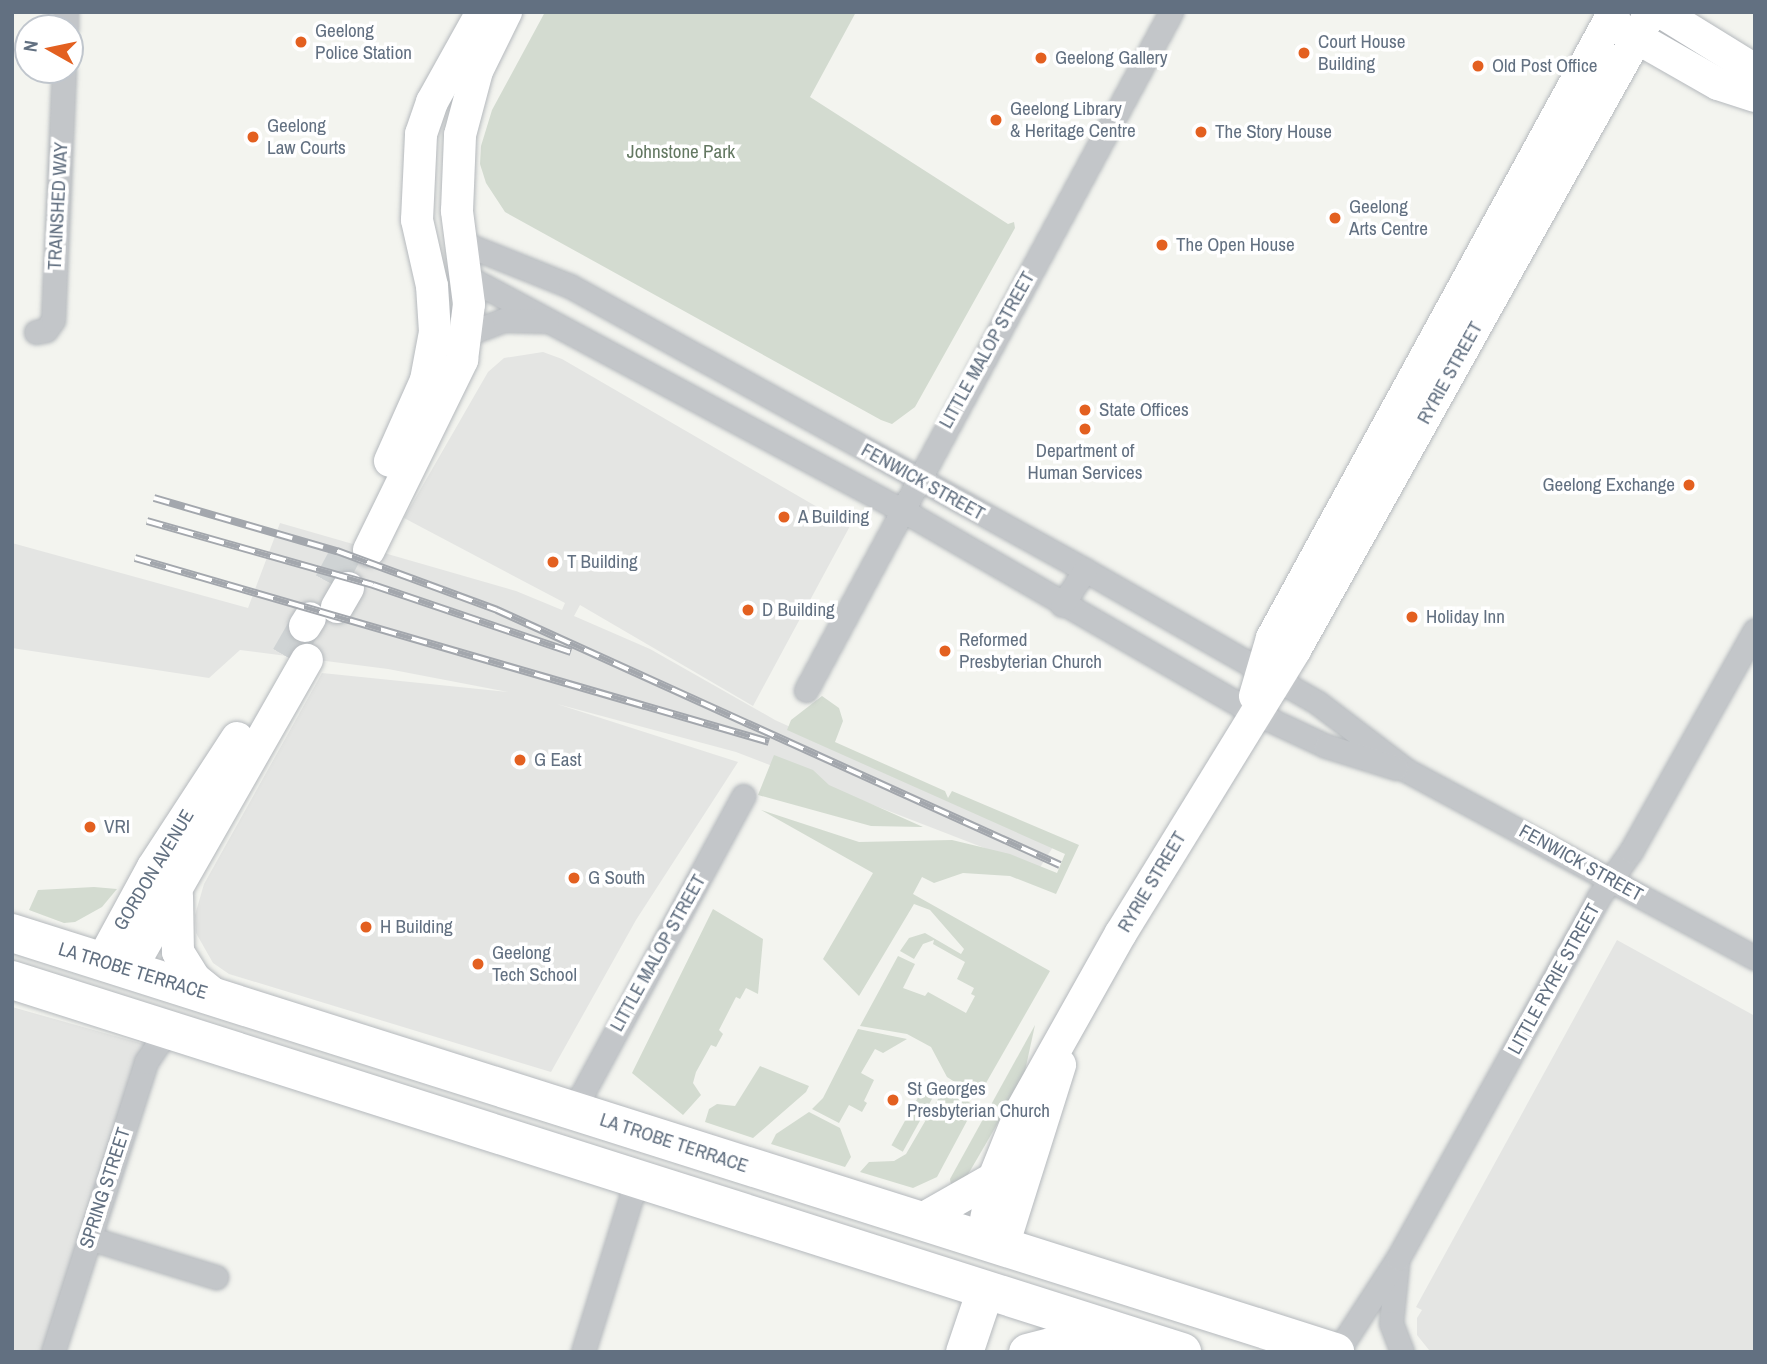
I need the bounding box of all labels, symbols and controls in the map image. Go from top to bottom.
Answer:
north arrow [14,14,84,84]
place label: Geelong Police Station [315,20,412,64]
place label: Court House Building [1318,31,1405,75]
marker: Geelong Police Station [293,34,309,50]
text: N [17,38,44,54]
marker: Court House Building [1296,45,1312,61]
place label: Geelong Gallery [1055,47,1168,69]
marker: Geelong Gallery [1033,50,1049,66]
place label: Old Post Office [1492,55,1597,77]
marker: Old Post Office [1470,58,1486,74]
place label: Geelong Library & Heritage Centre [1010,98,1136,142]
marker: Geelong Library & Heritage Centre [988,112,1004,128]
place label: Geelong Law Courts [267,115,346,159]
place label: The Story House [1215,121,1332,143]
marker: The Story House [1193,124,1209,140]
marker: Geelong Law Courts [245,129,261,145]
street label: TRAINSHED WAY [43,141,73,271]
park label: Johnstone Park [627,141,735,163]
place label: Geelong Arts Centre [1349,196,1428,240]
marker: Geelong Arts Centre [1327,210,1343,226]
place label: The Open House [1176,234,1295,256]
marker: The Open House [1154,237,1170,253]
street label: LITTLE MALOP STREET [934,268,1040,432]
street label: RYRIE STREET [1413,318,1487,428]
place label: State Offices [1099,399,1189,421]
marker: State Offices [1077,402,1093,418]
marker: Department of Human Services [1077,421,1093,437]
street label: FENWICK STREET [857,439,989,525]
place label: Department of Human Services [1027,440,1143,484]
place label: Geelong Exchange [1542,474,1675,496]
marker: Geelong Exchange [1681,477,1697,493]
place label: A Building [798,506,870,528]
marker: A Building [776,509,792,525]
place label: T Building [567,551,638,573]
marker: T Building [545,554,561,570]
place label: D Building [762,599,835,621]
marker: D Building [740,602,756,618]
place label: Holiday Inn [1426,606,1505,628]
marker: Holiday Inn [1404,609,1420,625]
place label: Reformed Presbyterian Church [959,629,1102,673]
marker: Reformed Presbyterian Church [937,643,953,659]
place label: G East [534,749,582,771]
marker: G East [512,752,528,768]
street label: GORDON AVENUE [109,805,199,935]
place label: VRI [104,816,130,838]
marker: VRI [82,819,98,835]
street label: FENWICK STREET [1515,820,1647,906]
street label: RYRIE STREET [1113,828,1191,936]
place label: G South [588,867,645,889]
marker: G South [566,870,582,886]
street label: LITTLE MALOP STREET [605,871,711,1035]
street label: LITTLE RYRIE STREET [1503,900,1605,1058]
place label: H Building [380,916,453,938]
marker: H Building [358,919,374,935]
street label: LA TROBE TERRACE [55,937,211,1005]
place label: Geelong Tech School [492,942,577,986]
marker: Geelong Tech School [470,956,486,972]
place label: St Georges Presbyterian Church [907,1078,1050,1122]
marker: St Georges Presbyterian Church [885,1092,901,1108]
street label: LA TROBE TERRACE [596,1108,752,1178]
street label: SPRING STREET [75,1125,135,1251]

